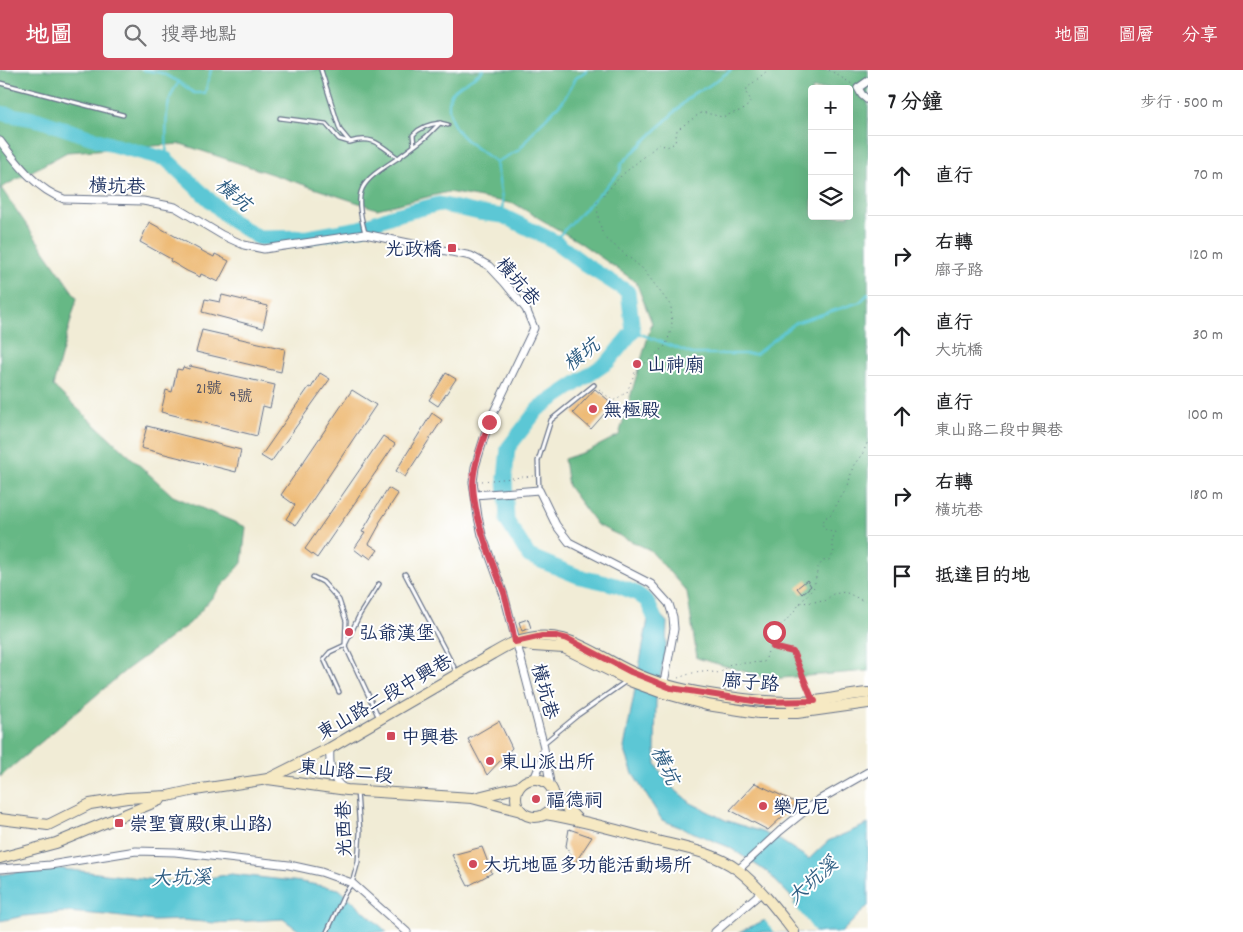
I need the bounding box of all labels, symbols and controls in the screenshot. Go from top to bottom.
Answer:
search box [103,13,453,58]
text: 地圖 [25,20,73,54]
icon: search [121,21,149,49]
text: 搜尋地點 [161,23,237,50]
text: 地圖 [1054,24,1090,49]
text: 圖層 [1118,24,1154,49]
text: 分享 [1182,24,1218,49]
map controls [808,85,853,220]
button: + [808,85,853,130]
text: 7 分鐘 [888,89,943,119]
text: 步行 · 500 m [1141,92,1223,115]
button: − [808,130,853,175]
icon: ahead [888,162,916,190]
text: 直行 [935,164,973,191]
text: 70 m [1193,164,1223,187]
water label: 橫坑 [208,173,258,221]
street label: 橫坑巷 [88,174,146,203]
button: layers [808,175,853,220]
text: 右轉 [935,231,973,258]
place label: 光政橋 [385,238,442,265]
marker: 光政橋 [446,242,458,254]
icon: right [888,242,916,270]
text: 120 m [1189,244,1223,267]
street label: 橫坑巷 [488,253,545,314]
text: 廍子路 [935,260,983,283]
text: 直行 [935,311,973,338]
icon: ahead [888,322,916,350]
text: 30 m [1193,324,1223,347]
water label: 橫坑 [558,332,609,380]
text: 大坑橋 [935,340,983,363]
place label: 山神廟 [647,354,704,381]
marker: 山神廟 [631,358,643,370]
house number: 21號 [196,378,222,401]
house number: 9號 [229,386,253,409]
text: 直行 [935,391,973,418]
place label: 無極殿 [603,399,660,426]
icon: ahead [888,402,916,430]
marker: 無極殿 [587,403,599,415]
text: 100 m [1187,404,1223,427]
route end [478,411,501,434]
text: 東山路二段中興巷 [935,420,1063,443]
text: 右轉 [935,471,973,498]
icon: right [888,482,916,510]
text: 180 m [1190,484,1223,507]
text: 橫坑巷 [935,500,983,523]
icon: arrive [888,562,916,590]
text: 抵達目的地 [935,564,1030,591]
route start [763,621,786,644]
place label: 弘爺漢堡 [359,622,435,649]
marker: 弘爺漢堡 [343,626,355,638]
street label: 東山路二段中興巷 [312,648,456,744]
street label: 橫坑巷 [522,661,563,723]
street label: 廍子路 [721,669,780,700]
place label: 中興巷 [401,725,458,747]
marker: 中興巷 [385,730,397,742]
water label: 橫坑 [642,742,685,792]
place label: 東山派出所 [500,751,595,778]
street label: 東山路二段 [297,755,394,792]
marker: 東山派出所 [484,755,496,767]
place label: 福德祠 [546,789,603,816]
marker: 福德祠 [530,793,542,805]
place label: 樂尼尼 [773,796,830,823]
street label: 光西巷 [333,800,360,858]
marker: 樂尼尼 [757,800,769,812]
place label: 崇聖寶殿(東山路) [129,813,272,840]
marker: 崇聖寶殿(東山路) [113,817,125,829]
water label: 大坑溪 [782,851,846,913]
place label: 大坑地區多功能活動場所 [483,854,692,881]
marker: 大坑地區多功能活動場所 [467,858,479,870]
water label: 大坑溪 [151,865,213,895]

